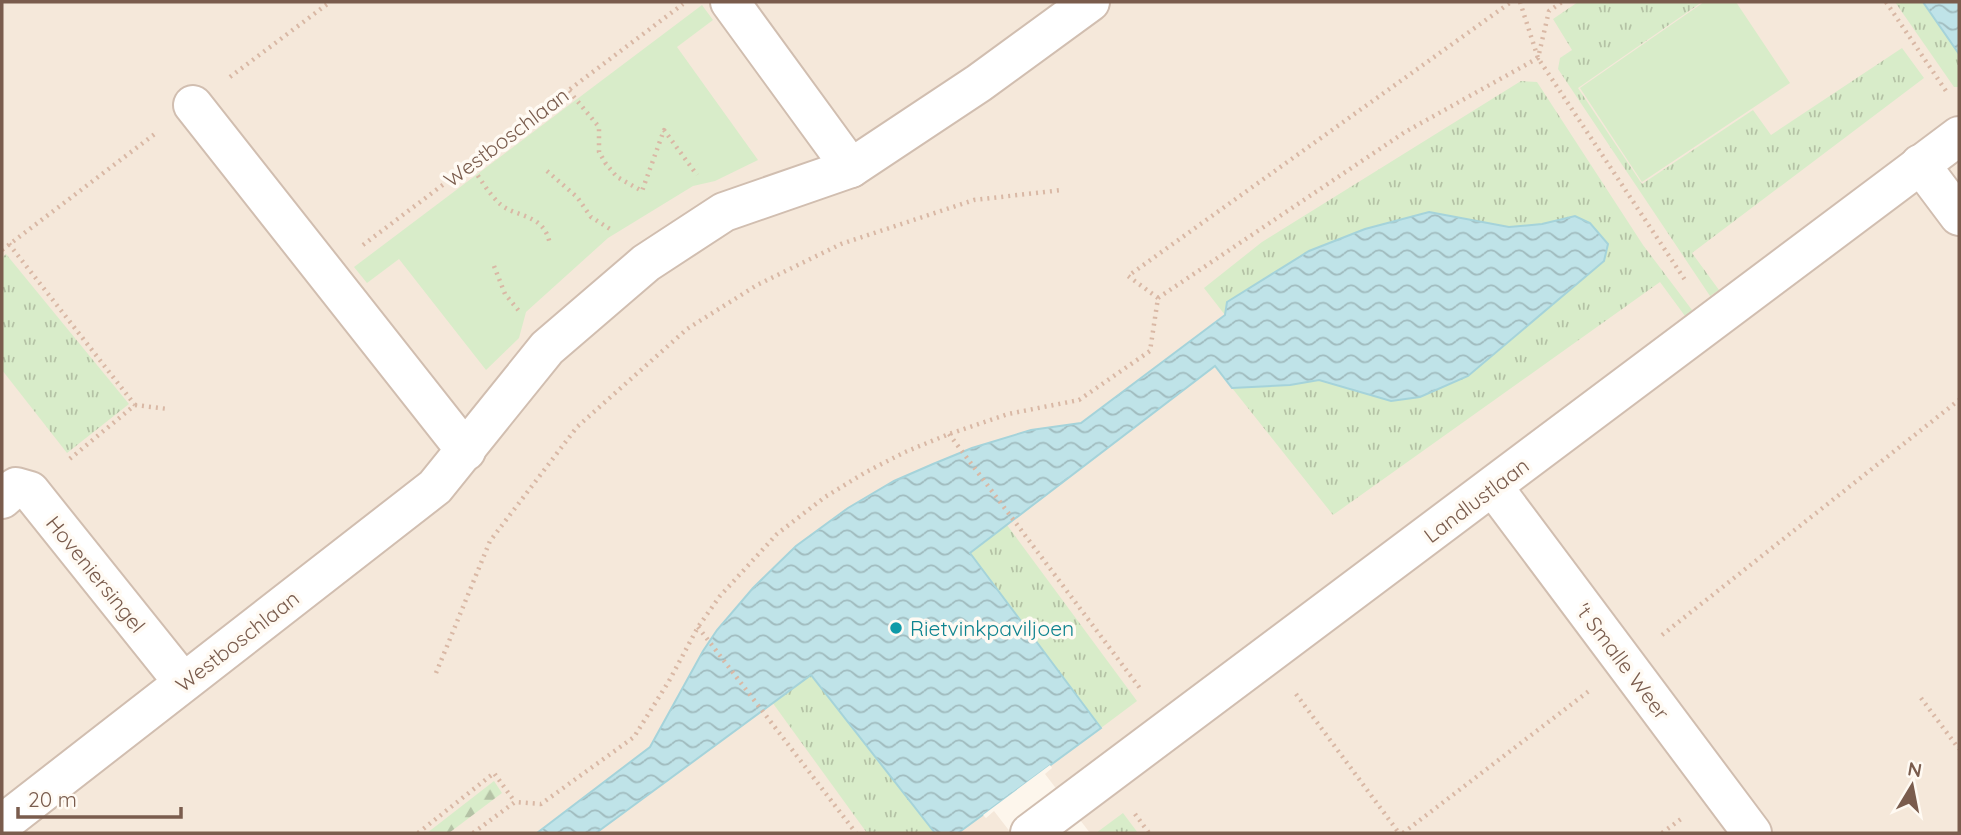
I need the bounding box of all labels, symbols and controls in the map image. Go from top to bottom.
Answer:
street label: Westboschlaan [438,82,574,192]
street label: Landlustlaan [1418,452,1534,548]
street label: Hoveniersingel [41,510,151,638]
street label: Westboschlaan [170,585,304,697]
street label: 't Smalle Weer [1571,598,1675,724]
place label: Rietvinkpaviljoen [910,615,1074,641]
marker: Rietvinkpaviljoen [888,620,904,636]
north arrow [1877,751,1947,821]
text: N [1906,756,1924,782]
scale bar [18,776,180,820]
text: 20 m [28,786,77,812]

